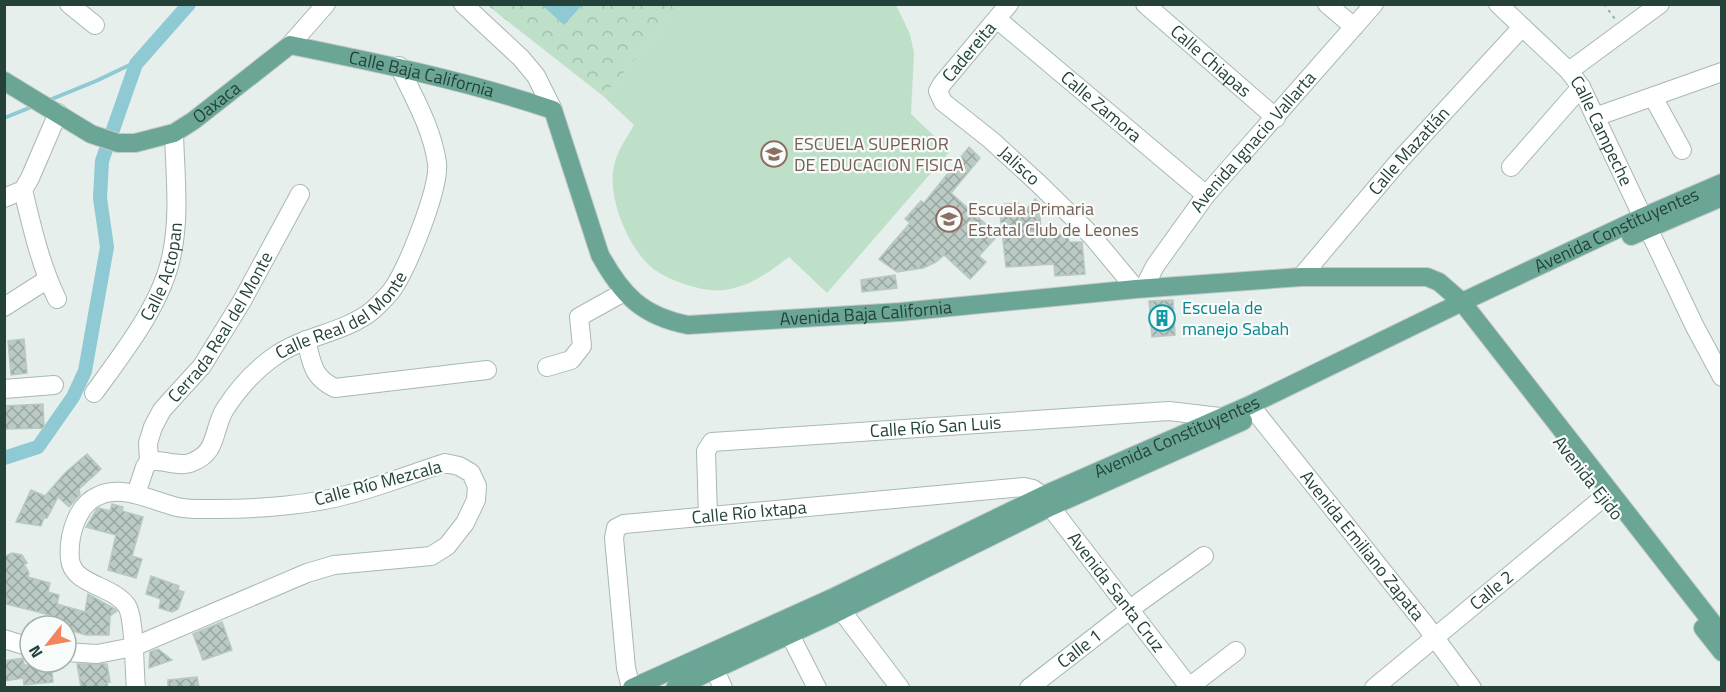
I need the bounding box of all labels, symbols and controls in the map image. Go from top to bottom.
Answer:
street label: Cadereita [935,15,1002,88]
street label: Calle Chiapas [1165,18,1257,104]
street label: Calle Baja California [347,43,497,104]
street label: Calle Zamora [1055,64,1148,148]
street label: Avenida Ignacio Vallarta [1184,65,1322,218]
street label: Calle Campeche [1564,70,1640,190]
street label: Oaxaca [186,75,246,130]
street label: Calle Mazatlán [1362,100,1456,201]
place label: ESCUELA SUPERIOR DE EDUCACION FISICA [794,130,964,178]
school or university icon: ESCUELA SUPERIOR DE EDUCACION FISICA [759,139,789,169]
street label: Jalisco [993,139,1046,192]
street label: Avenida Constituyentes [1530,180,1703,279]
place label: Escuela Primaria Estatal Club de Leones [968,195,1139,243]
school or university icon: Escuela Primaria Estatal Club de Leones [934,204,964,234]
street label: Calle Actopan [133,221,189,326]
street label: Cerrada Real del Monte [161,247,279,409]
street label: Calle Real del Monte [270,266,413,366]
street label: Avenida Baja California [779,293,953,332]
place label: Escuela de manejo Sabah [1182,294,1289,342]
building icon: Escuela de manejo Sabah [1147,303,1177,333]
street label: Avenida Constituyentes [1089,388,1264,485]
street label: Calle Río San Luis [869,408,1002,444]
street label: Avenida Ejido [1547,430,1630,526]
street label: Calle Río Mezcala [311,453,445,513]
street label: Avenida Emiliano Zapata [1294,464,1431,626]
street label: Calle Río Ixtapa [690,493,808,531]
street label: Avenida Santa Cruz [1061,526,1172,658]
street label: Calle 2 [1463,563,1519,616]
north arrow [18,614,78,674]
street label: Calle 1 [1051,622,1107,674]
text: N [22,641,48,663]

